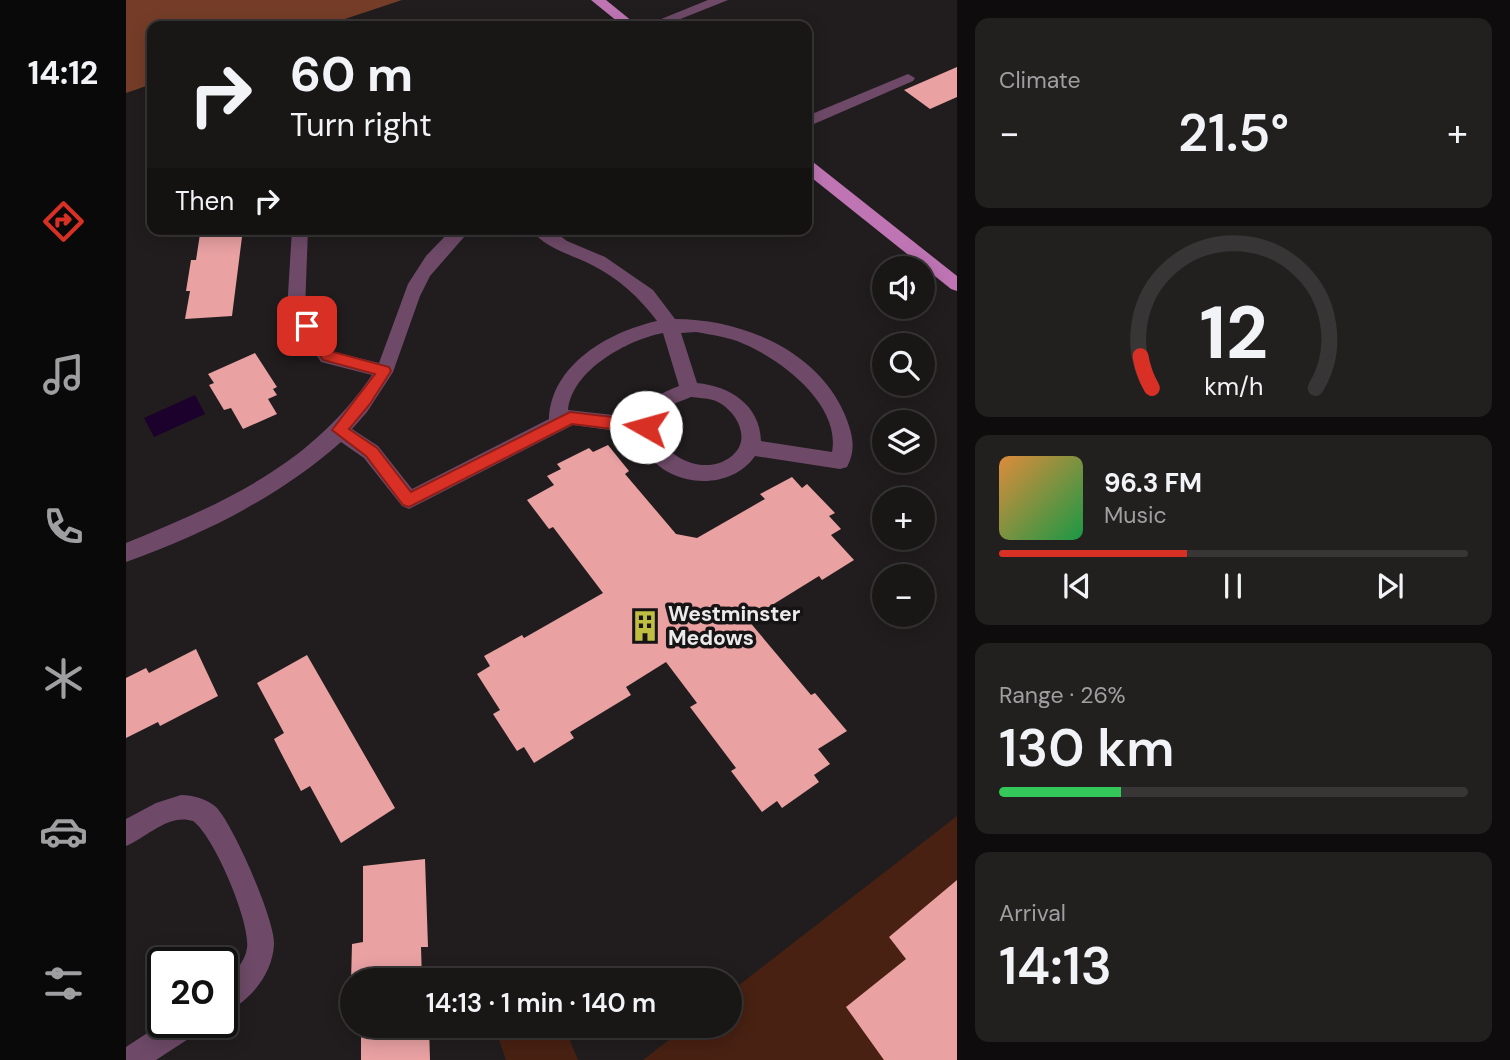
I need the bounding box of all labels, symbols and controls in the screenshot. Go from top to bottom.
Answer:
text: 60 m [290,42,413,106]
icon: right [175,49,266,140]
text: 14:12 [28,52,98,94]
text: Climate [999,65,1081,95]
text: 21.5° [1178,99,1289,167]
text: Turn right [290,104,432,146]
text: − [999,108,1020,158]
text: + [1447,108,1468,158]
icon: right [248,182,286,220]
text: Then [175,184,234,218]
icon: directions [39,197,88,246]
map controls [872,256,935,627]
button: sound [872,256,935,319]
text: 12 [1199,286,1268,381]
pin [277,296,337,356]
icon: arrive [288,307,326,345]
button: search [872,333,935,396]
icon: music [39,350,88,399]
text: km/h [1204,369,1263,402]
position arrow [609,390,683,464]
button: layers [872,410,935,473]
text: 96.3 FM [1104,466,1202,500]
button: + [872,487,935,550]
text: Music [1104,500,1167,530]
icon: phone [39,502,88,551]
button: − [872,564,935,627]
icon: previous [1058,567,1096,605]
icon: pause [1214,567,1252,605]
icon: next [1371,567,1409,605]
place label: Westminster Medows [668,600,801,652]
building icon: Westminster Medows [628,609,662,643]
icon: climate [39,654,88,703]
text: Range · 26% [999,680,1126,710]
text: 130 km [999,714,1174,782]
icon: car [39,807,88,856]
text: Arrival [999,898,1066,928]
text: 14:13 [999,932,1112,1000]
speed limit sign: 20 [147,947,238,1038]
icon: filters [39,959,88,1008]
text: 14:13 · 1 min · 140 m [426,986,656,1020]

